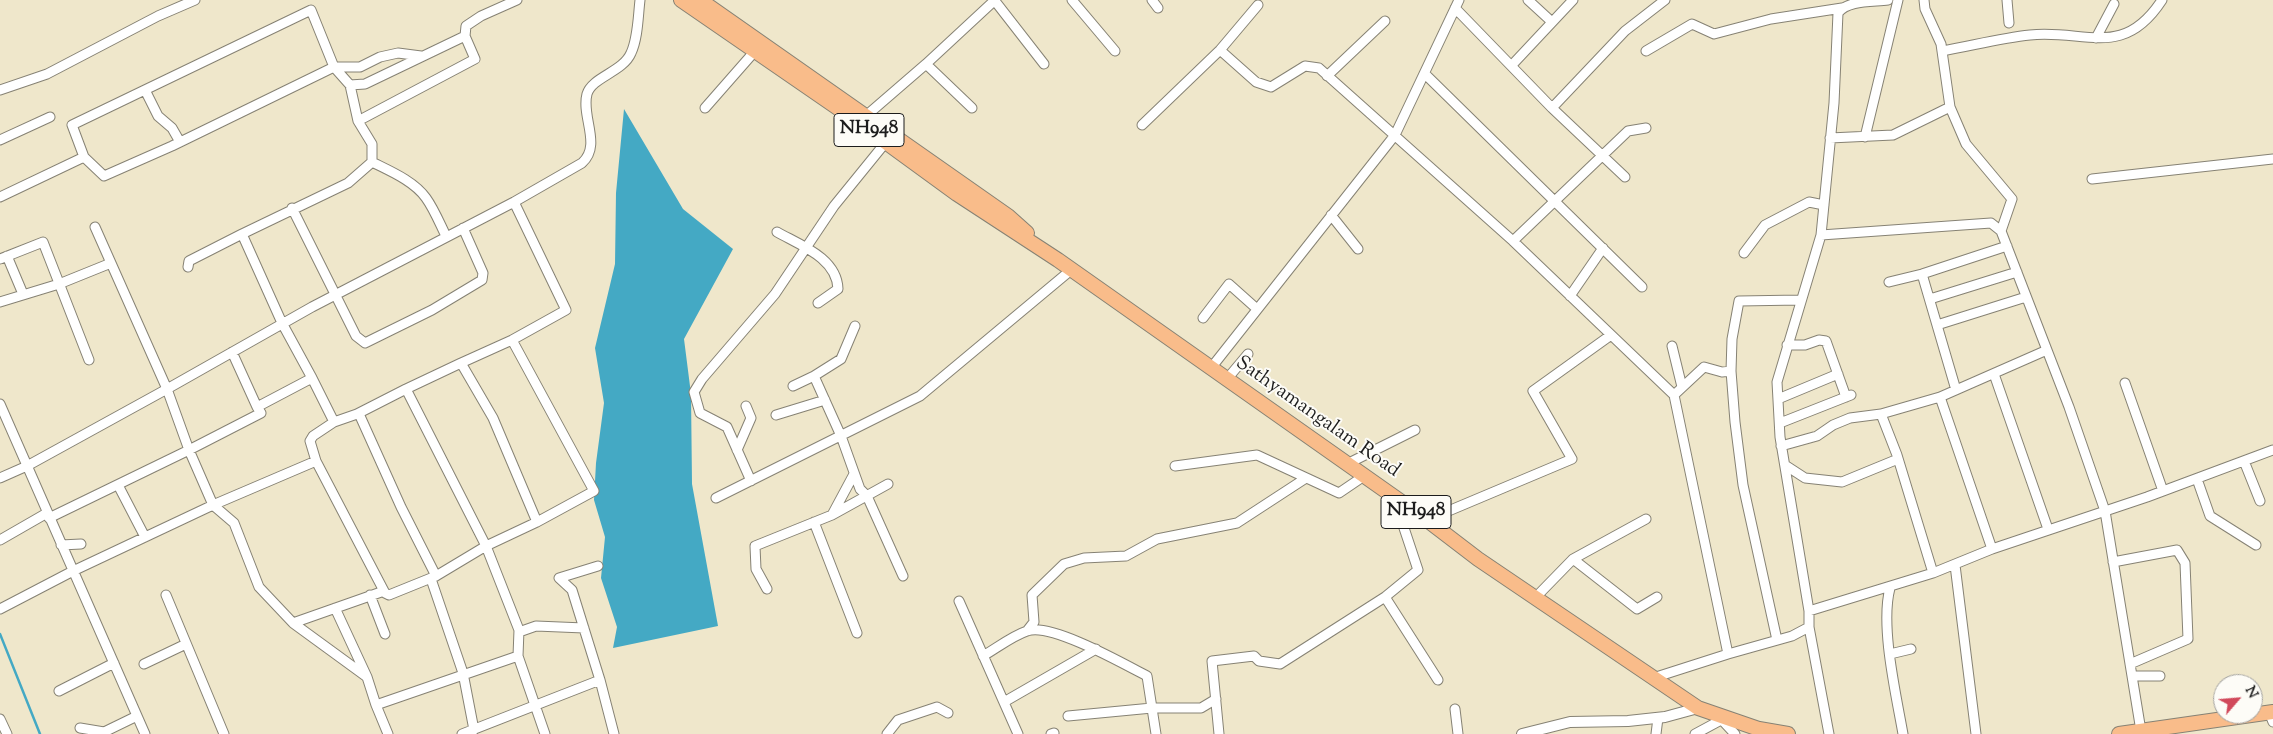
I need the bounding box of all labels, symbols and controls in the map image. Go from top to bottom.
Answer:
road number: NH948 [834,114,904,146]
street label: Sathyamangalam Road [1230,352,1404,484]
road number: NH948 [1381,496,1451,528]
north arrow [2213,674,2263,724]
text: N [2239,683,2262,702]

